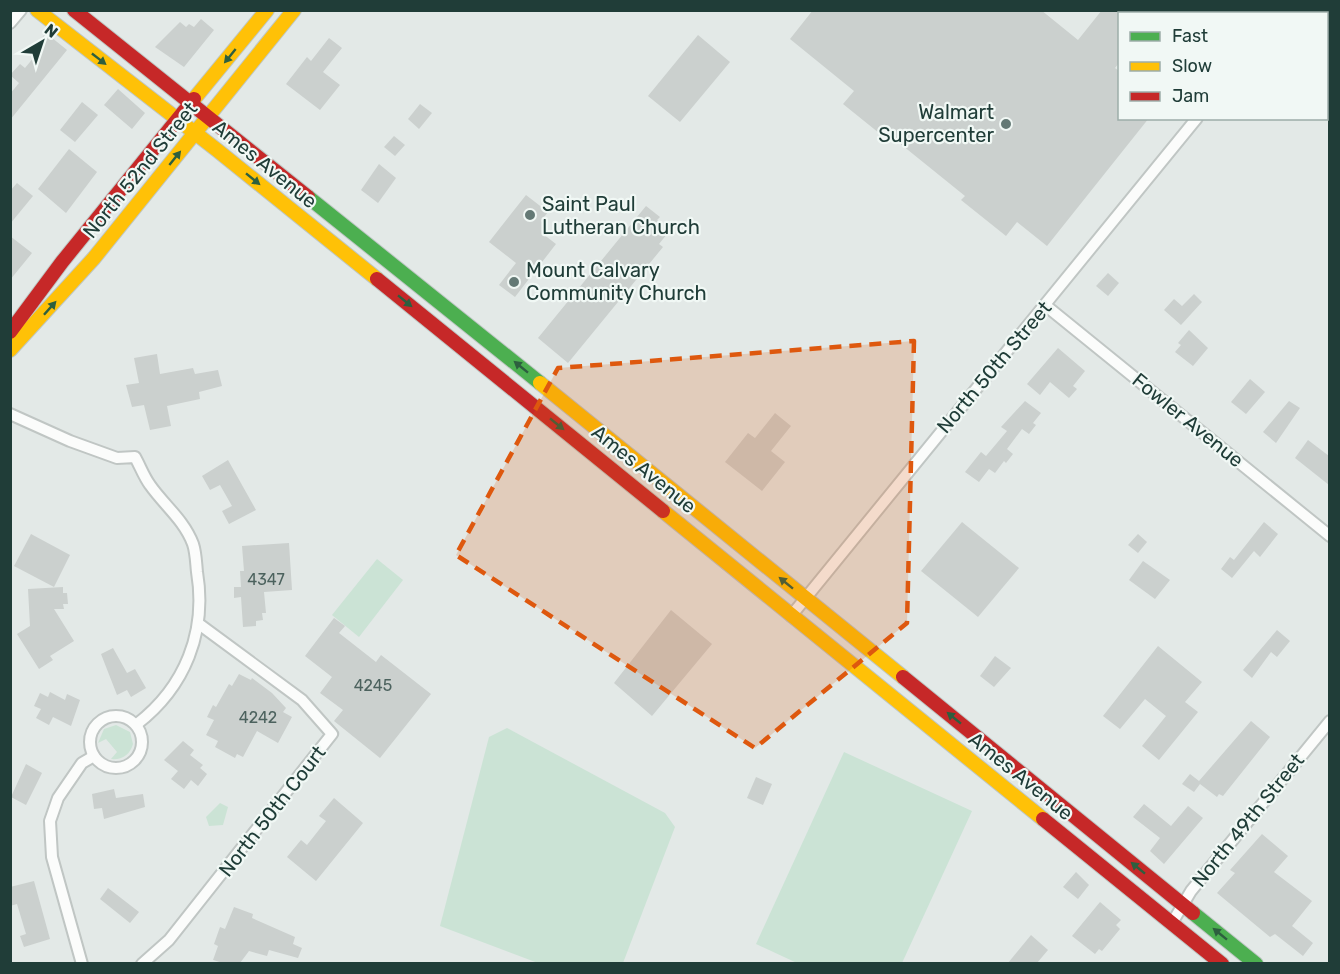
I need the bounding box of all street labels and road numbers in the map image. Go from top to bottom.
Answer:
street label: North 52nd Street [78,97,202,243]
street label: Ames Avenue [208,115,322,213]
street label: North 50th Street [932,296,1056,438]
street label: Fowler Avenue [1127,368,1249,472]
street label: Ames Avenue [587,420,701,518]
street label: Ames Avenue [964,727,1078,825]
street label: North 50th Court [213,741,331,881]
street label: North 49th Street [1187,748,1309,892]

